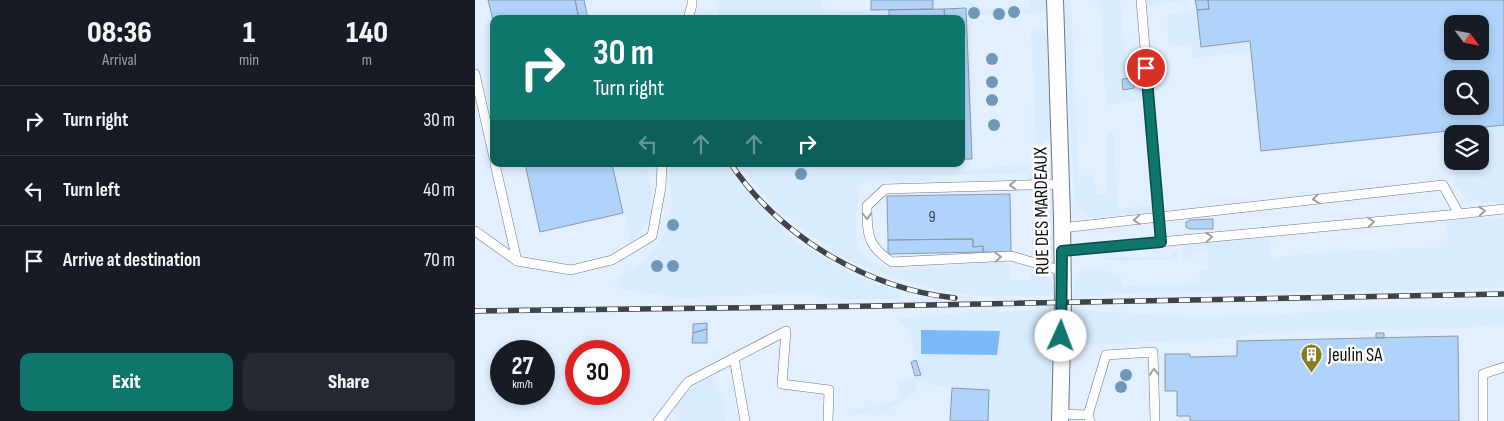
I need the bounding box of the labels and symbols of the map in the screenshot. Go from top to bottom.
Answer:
north arrow [1444,15,1489,60]
pin [1125,47,1167,89]
street label: RUE DES MARDEAUX [1029,147,1055,275]
one-way arrow [1009,180,1017,191]
one-way arrow [1311,193,1319,204]
one-way arrow [1478,206,1486,217]
house number: 9 [928,208,936,227]
one-way arrow [862,212,872,220]
one-way arrow [1133,214,1141,225]
one-way arrow [1367,217,1375,228]
one-way arrow [1205,232,1213,243]
one-way arrow [994,251,1002,262]
position arrow [1034,309,1086,361]
speed limit sign: 30 [565,340,630,405]
building icon: Jeulin SA [1300,343,1324,374]
place label: Jeulin SA [1327,344,1383,367]
one-way arrow [1148,368,1159,376]

